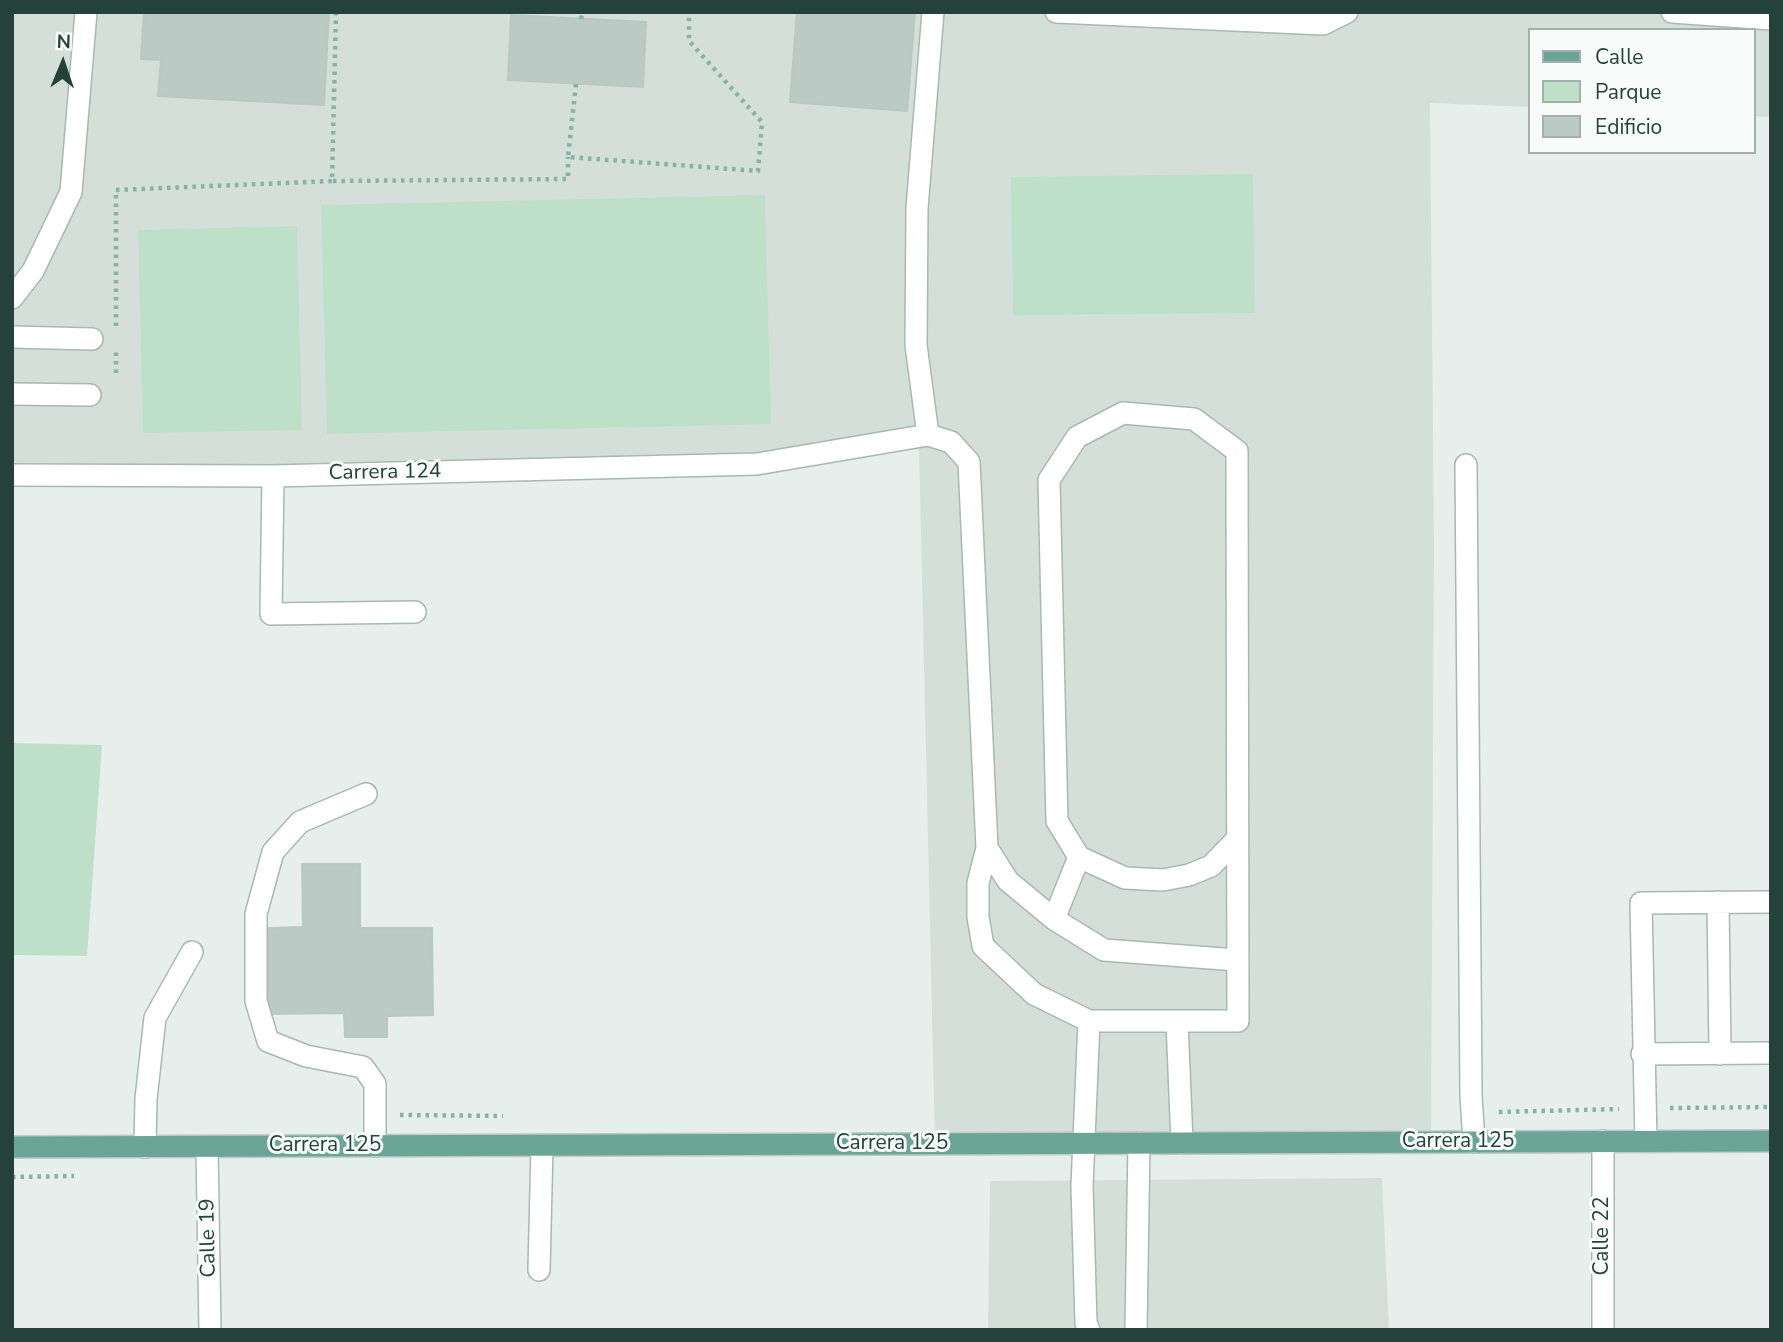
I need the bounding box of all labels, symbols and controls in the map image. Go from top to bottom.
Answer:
north arrow [28,28,98,98]
legend [1528,28,1755,154]
text: N [56,29,71,55]
text: Calle [1595,43,1643,71]
text: Parque [1595,78,1662,106]
text: Edificio [1595,113,1662,141]
street label: Carrera 124 [328,459,442,487]
street label: Carrera 125 [1402,1129,1514,1155]
street label: Carrera 125 [836,1131,948,1157]
street label: Carrera 125 [269,1133,381,1159]
street label: Calle 22 [1590,1196,1616,1276]
street label: Calle 19 [196,1198,222,1278]

